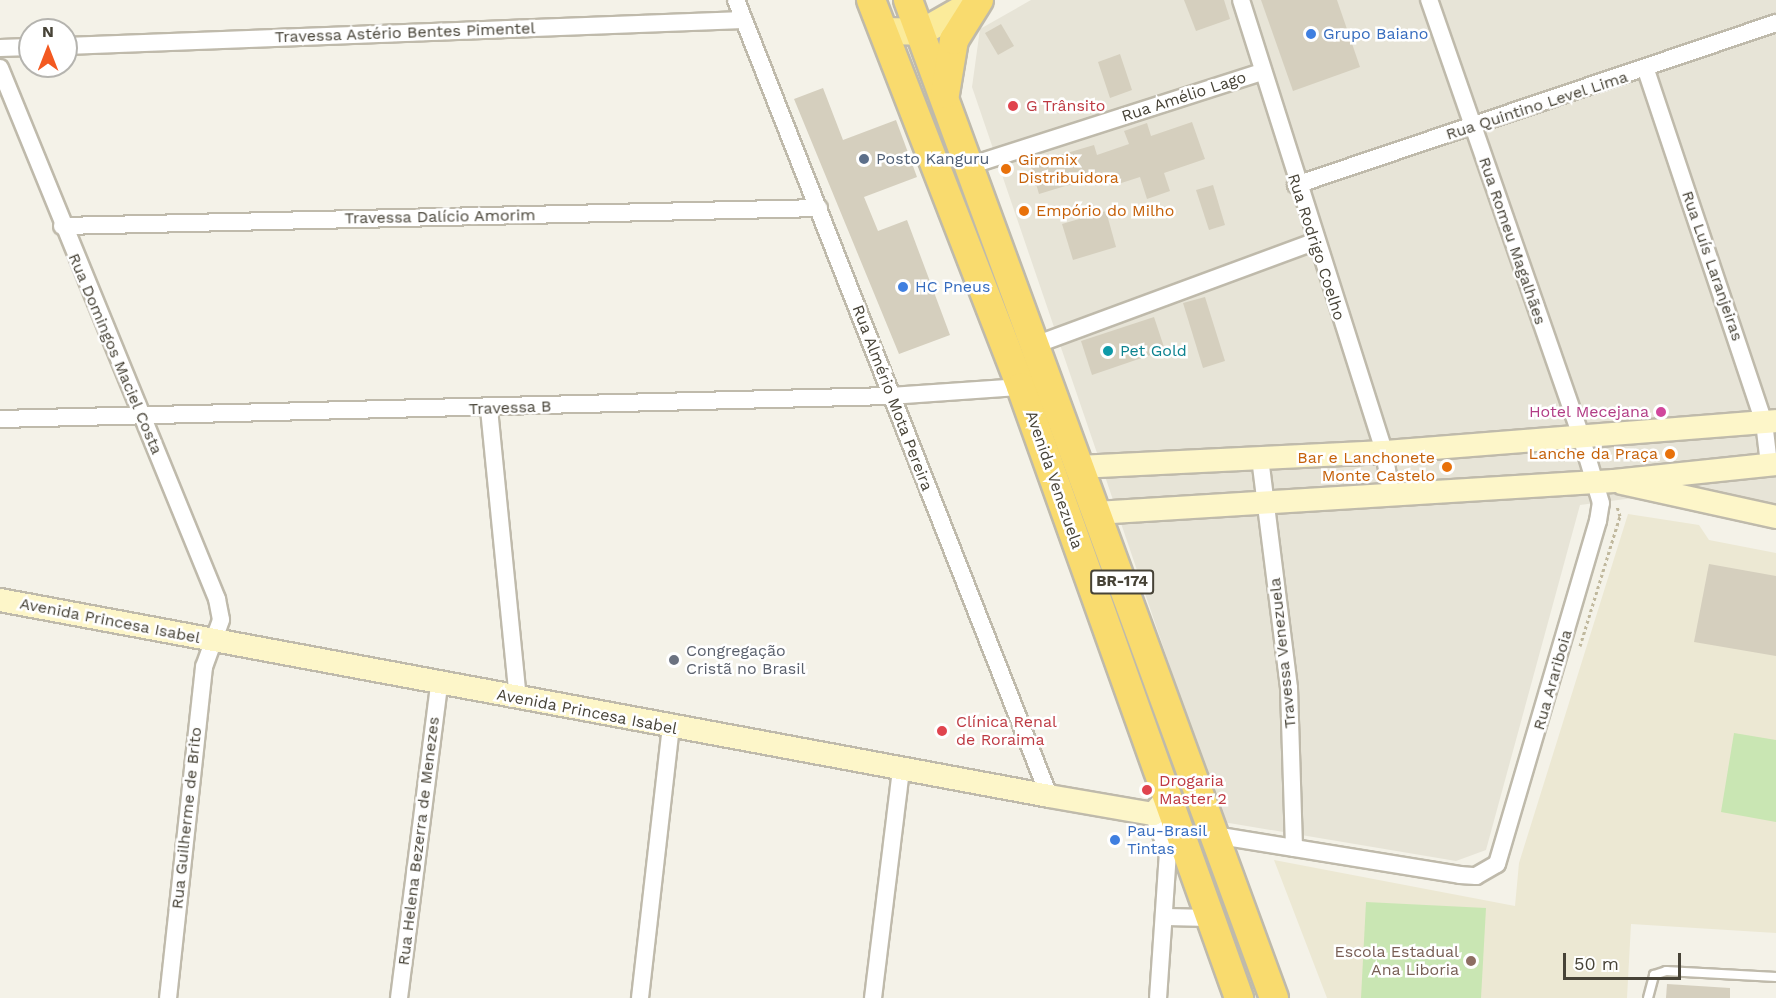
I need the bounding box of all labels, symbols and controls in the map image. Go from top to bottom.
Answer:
north arrow [18,18,78,78]
street label: Travessa Astério Bentes Pimentel [274,19,536,47]
text: N [42,22,54,41]
place label: Grupo Baiano [1323,24,1428,44]
marker: Grupo Baiano [1304,27,1318,41]
street label: Rua Quintino Level Lima [1443,67,1631,145]
street label: Rua Amélio Lago [1119,68,1249,126]
place label: G Trânsito [1026,96,1106,116]
marker: G Trânsito [1004,97,1022,115]
place label: Posto Kanguru [876,149,989,169]
place label: Giromix Distribuidora [1018,150,1119,188]
marker: Posto Kanguru [857,152,871,166]
street label: Rua Romeu Magalhães [1474,155,1550,327]
marker: Giromix Distribuidora [999,162,1013,176]
street label: Rua Rodrigo Coelho [1283,171,1349,323]
street label: Rua Luís Laranjeiras [1677,188,1747,344]
place label: Empório do Milho [1036,201,1174,221]
marker: Empório do Milho [1017,204,1031,218]
street label: Travessa Dalício Amorim [344,206,536,228]
street label: Rua Domingos Maciel Costa [64,250,166,458]
place label: HC Pneus [915,277,990,297]
marker: HC Pneus [896,280,910,294]
street label: Rua Almério Mota Pereira [847,302,937,494]
place label: Pet Gold [1120,341,1187,361]
marker: Pet Gold [1101,344,1115,358]
street label: Travessa B [468,397,552,419]
place label: Hotel Mecejana [1528,402,1649,422]
marker: Hotel Mecejana [1654,405,1668,419]
street label: Avenida Venezuela [1021,408,1087,552]
place label: Lanche da Praça [1528,444,1658,464]
marker: Lanche da Praça [1663,447,1677,461]
place label: Bar e Lanchonete Monte Castelo [1297,448,1435,486]
marker: Bar e Lanchonete Monte Castelo [1440,460,1454,474]
road number: BR-174 [1089,570,1155,594]
street label: Travessa Venezuela [1265,576,1301,730]
street label: Avenida Princesa Isabel [18,594,202,648]
street label: Rua Arariboia [1529,627,1577,733]
place label: Congregação Cristã no Brasil [686,641,806,679]
marker: Congregação Cristã no Brasil [667,653,681,667]
street label: Avenida Princesa Isabel [495,685,679,739]
place label: Clínica Renal de Roraima [956,712,1057,750]
street label: Rua Helena Bezerra de Menezes [394,715,444,967]
marker: Clínica Renal de Roraima [933,722,951,740]
street label: Rua Guilherme de Brito [168,726,206,910]
place label: Drogaria Master 2 [1159,771,1227,809]
marker: Drogaria Master 2 [1140,783,1154,797]
place label: Pau-Brasil Tintas [1127,821,1207,859]
marker: Pau-Brasil Tintas [1108,833,1122,847]
scale bar [1566,941,1684,979]
place label: Escola Estadual Ana Liboria [1334,942,1459,980]
text: 50 m [1574,953,1619,974]
marker: Escola Estadual Ana Liboria [1464,954,1478,968]

